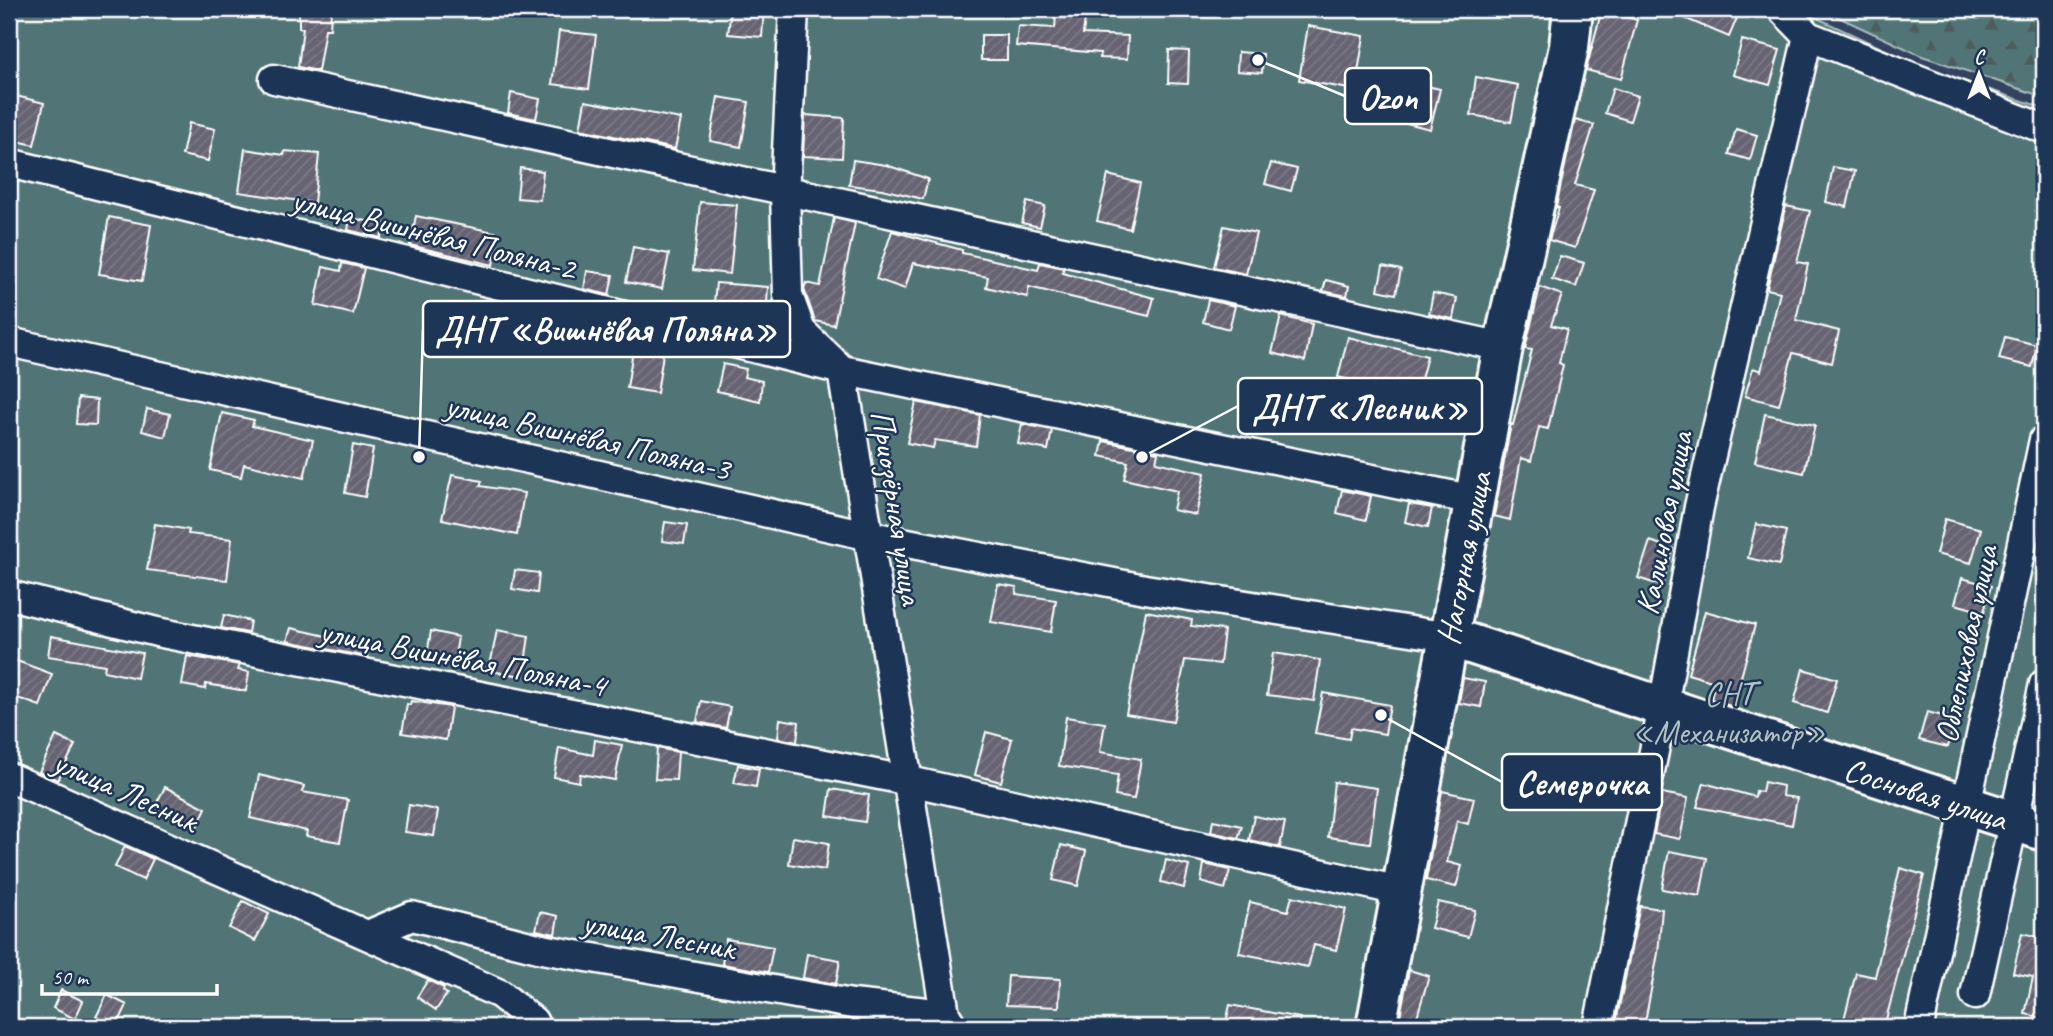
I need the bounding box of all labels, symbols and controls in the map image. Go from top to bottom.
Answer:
north arrow [1944,38,2014,108]
text: С [1974,46,1986,70]
callout: Ozon [1345,68,1431,124]
text: Ozon [1359,75,1418,120]
street label: улица Вишнёвая Поляна-2 [286,178,583,290]
callout: ДНТ «Вишнёвая Поляна» [423,301,790,357]
text: ДНТ «Вишнёвая Поляна» [435,307,777,352]
callout: ДНТ «Лесник» [1238,378,1482,434]
street label: улица Вишнёвая Поляна-3 [440,383,736,491]
text: ДНТ «Лесник» [1252,385,1468,430]
street label: Приозёрная улица [861,407,933,609]
street label: Калиновая улица [1626,426,1703,618]
street label: Нагорная улица [1427,466,1502,648]
street label: Облепиховая улица [1925,540,2008,747]
street label: улица Вишнёвая Поляна-4 [314,609,613,707]
park label: СНТ «Механизатор» [1632,673,1826,753]
street label: улица Лесник [45,740,207,843]
street label: Сосновая улица [1839,748,2015,841]
callout: Семерочка [1502,754,1662,810]
text: Семерочка [1516,761,1651,806]
street label: улица Лесник [577,901,741,970]
scale bar [42,952,217,996]
text: 50 m [52,964,90,990]

